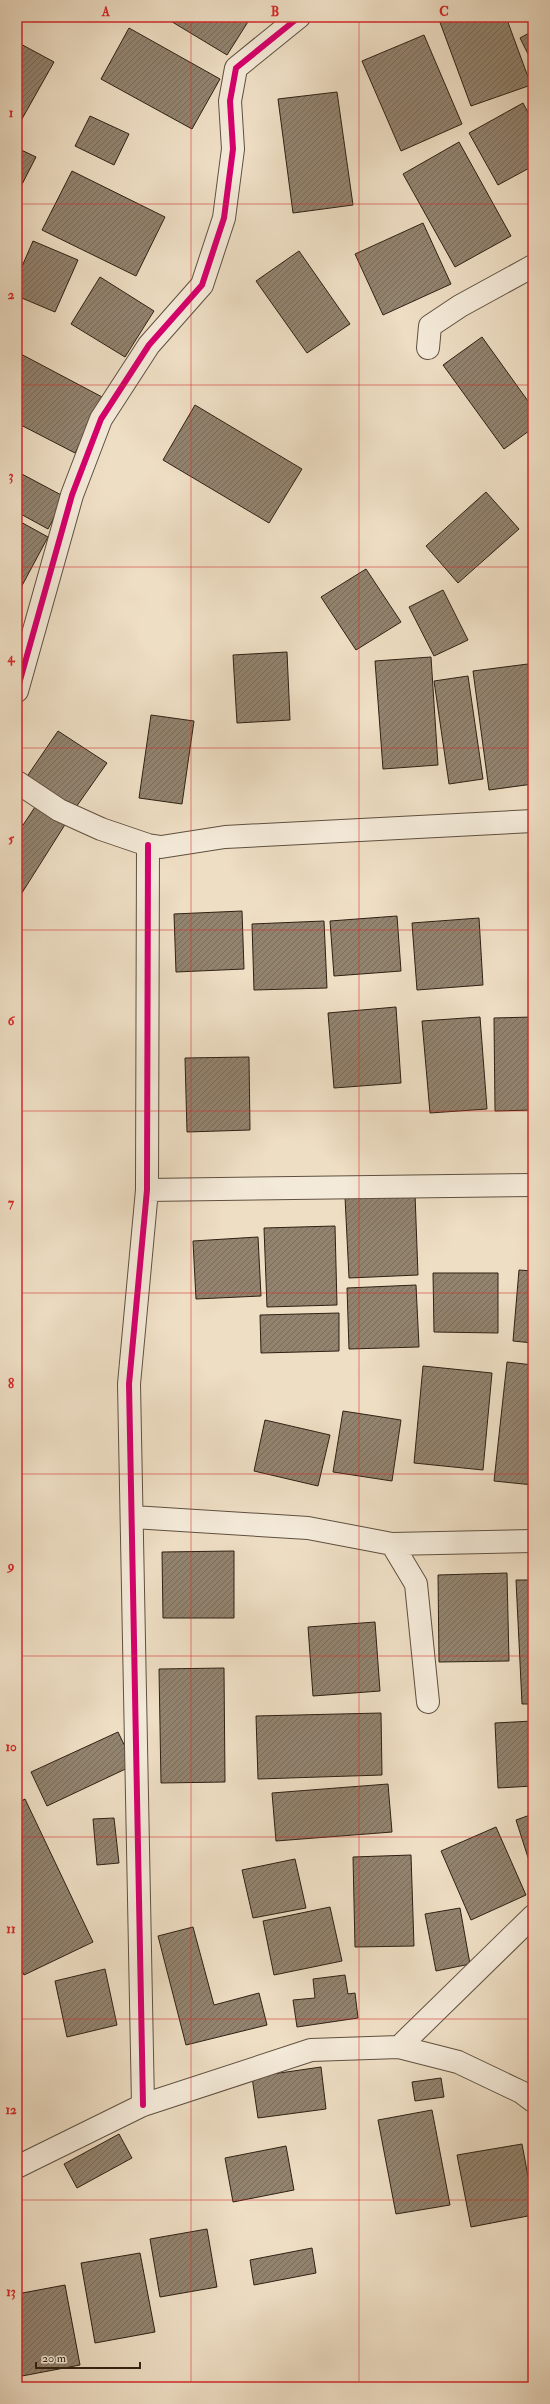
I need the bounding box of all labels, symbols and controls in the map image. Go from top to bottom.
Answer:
text: A [101,4,111,20]
text: B [271,4,279,20]
text: C [439,4,449,20]
text: 1 [9,105,14,121]
text: 2 [8,287,15,303]
text: 3 [9,468,14,484]
text: 4 [6,650,15,666]
text: 5 [8,831,14,847]
text: 6 [8,1013,16,1029]
text: 7 [8,1195,15,1211]
text: 8 [8,1376,14,1392]
text: 9 [6,1558,15,1574]
text: 10 [5,1739,17,1755]
text: 11 [6,1921,16,1937]
text: 12 [5,2102,17,2118]
text: 13 [6,2284,16,2300]
scale bar [36,2344,140,2370]
text: 20 m [42,2351,67,2366]

